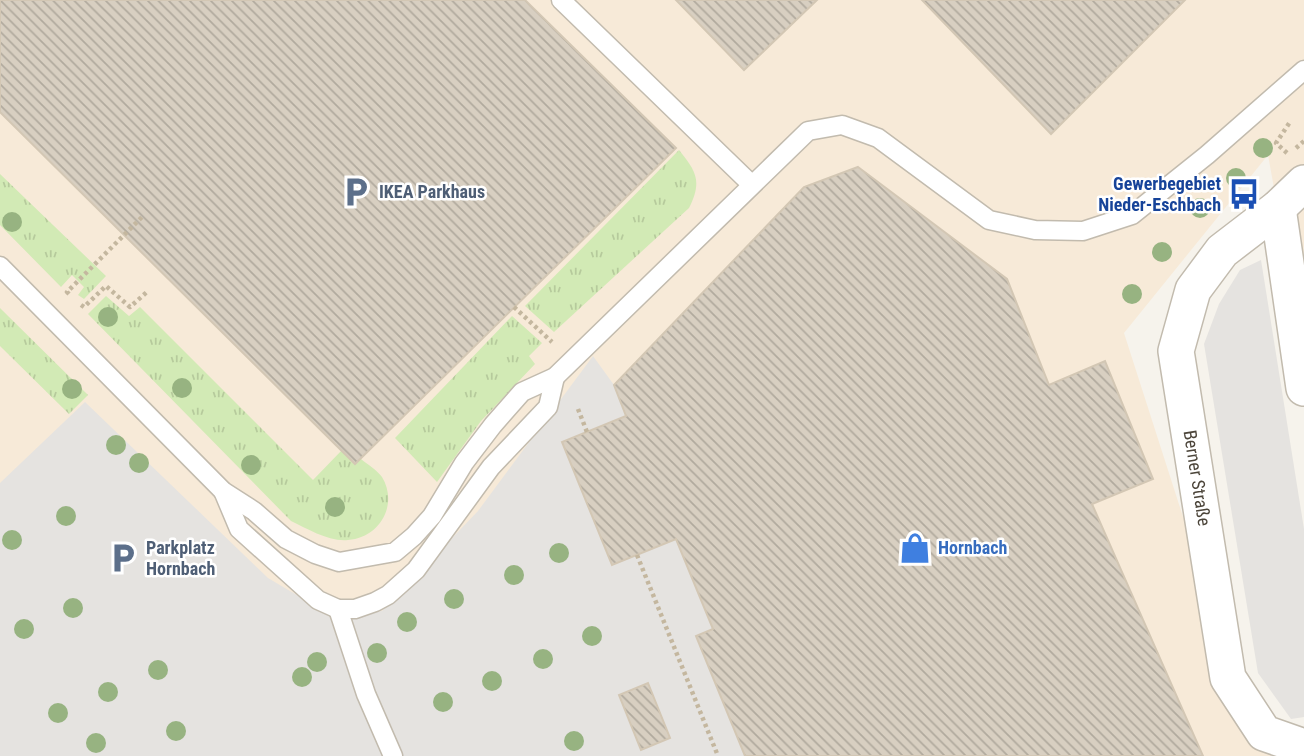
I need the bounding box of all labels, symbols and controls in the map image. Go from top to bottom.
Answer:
place label: Gewerbegebiet Nieder-Eschbach [1098,173,1221,215]
parking icon: IKEA Parkhaus [339,175,373,209]
bus stop icon: Gewerbegebiet Nieder-Eschbach [1227,177,1261,211]
place label: IKEA Parkhaus [379,181,485,202]
street label: Berner Straße [1180,428,1215,527]
shop icon: Hornbach [898,531,932,565]
place label: Parkplatz Hornbach [146,537,215,579]
place label: Hornbach [938,537,1007,558]
parking icon: Parkplatz Hornbach [106,541,140,575]

